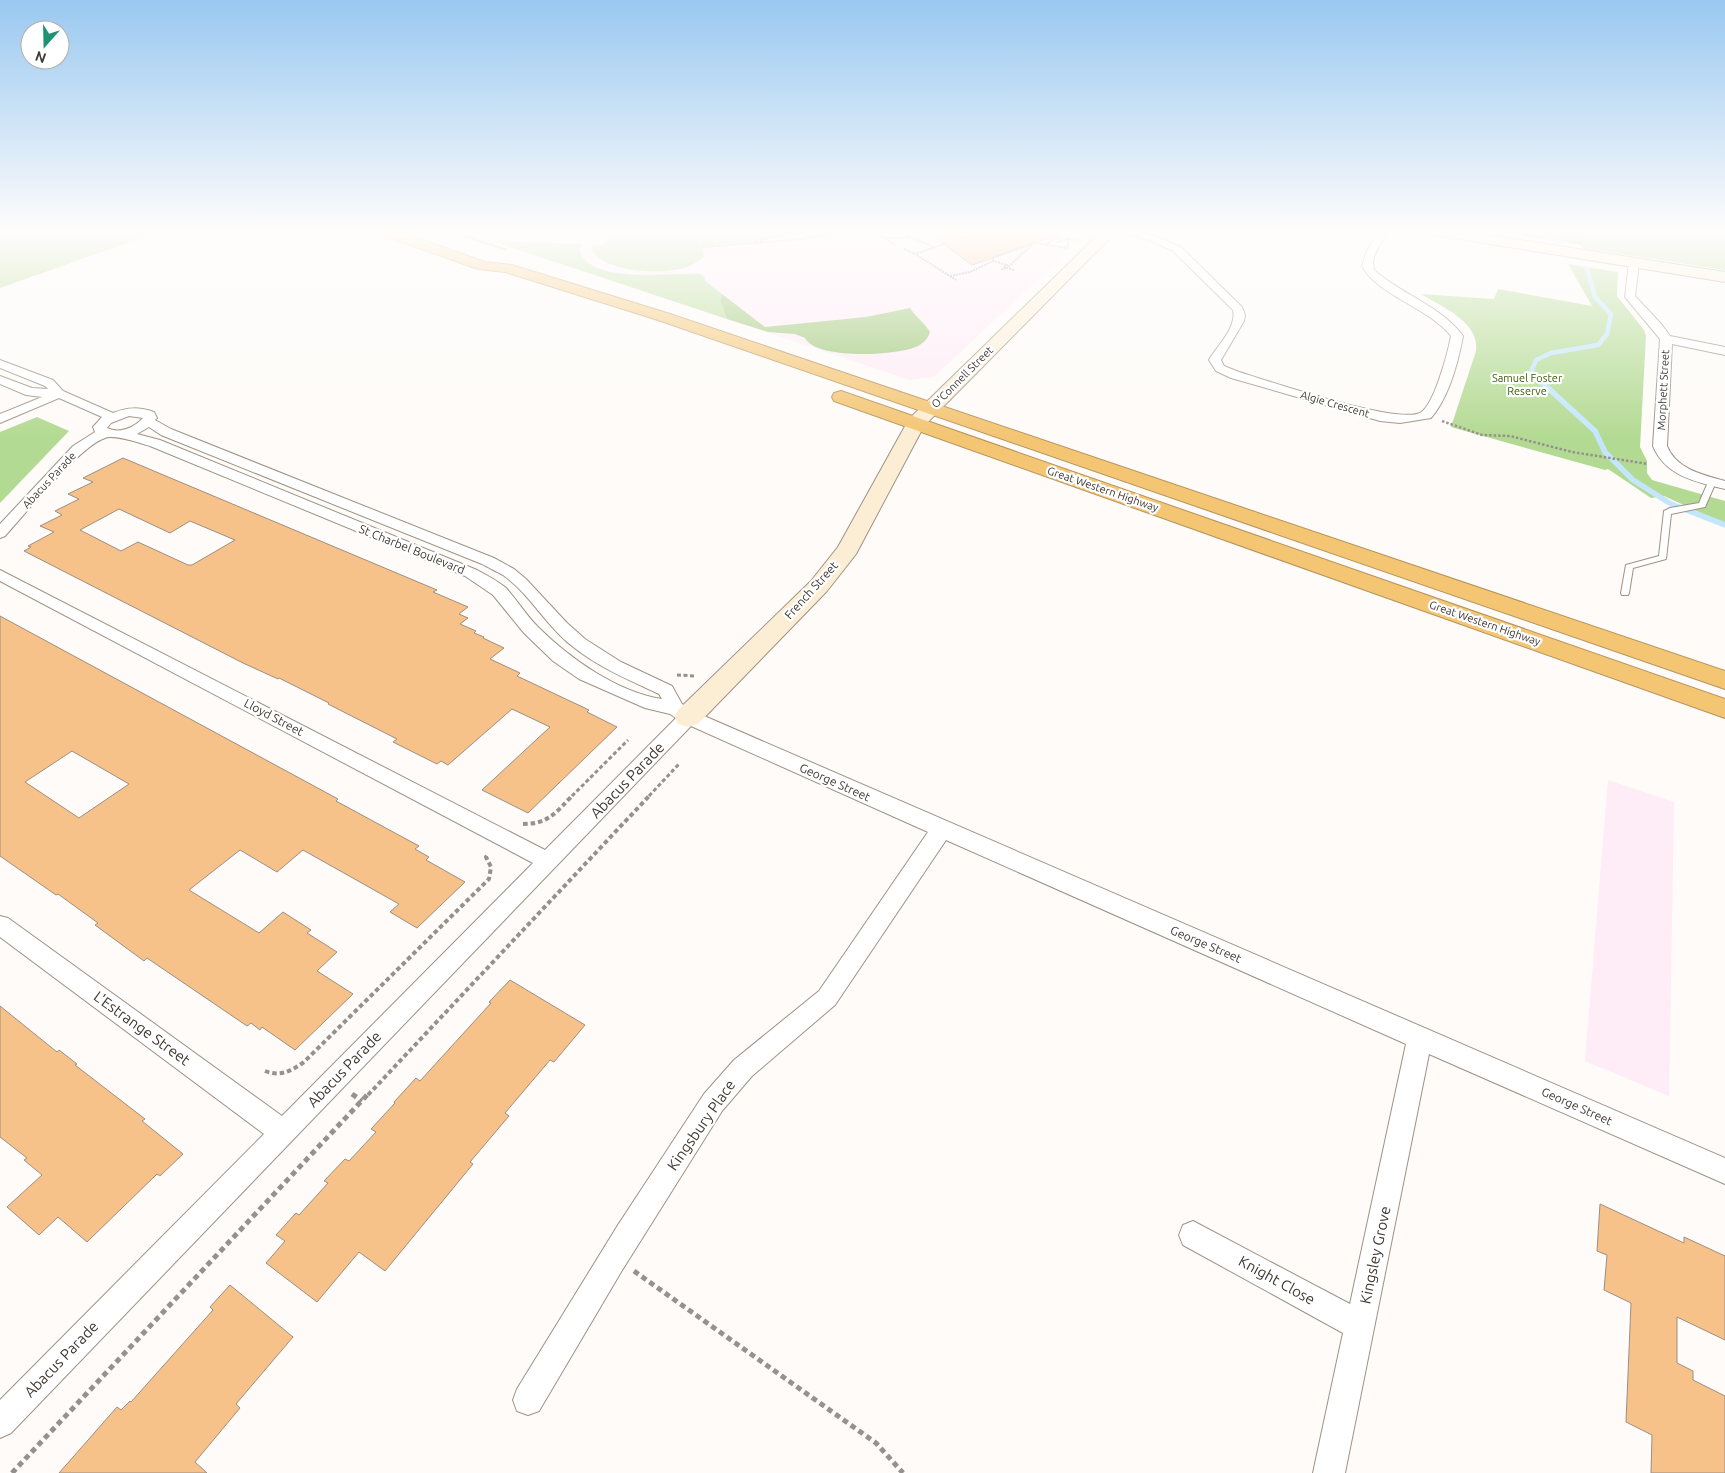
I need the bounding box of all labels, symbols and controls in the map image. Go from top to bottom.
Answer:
north arrow [20,20,70,70]
text: N [33,48,48,67]
street label: O'Connell Street [929,343,996,410]
street label: Morphett Street [1655,349,1671,431]
park label: Samuel Foster Reserve [1492,372,1563,397]
street label: Algie Crescent [1299,388,1371,420]
street label: Abacus Parade [20,449,78,511]
street label: Great Western Highway [1046,464,1161,514]
street label: St Charbel Boulevard [357,522,467,576]
street label: French Street [782,558,840,621]
street label: Great Western Highway [1428,598,1543,648]
street label: Lloyd Street [242,696,306,738]
street label: Abacus Parade [587,739,667,821]
street label: George Street [798,761,873,803]
street label: George Street [1169,923,1244,965]
street label: L'Estrange Street [91,987,193,1069]
street label: Abacus Parade [304,1028,384,1110]
street label: Kingsbury Place [663,1076,739,1174]
street label: George Street [1540,1085,1615,1127]
street label: Kingsley Grove [1356,1205,1394,1305]
street label: Knight Close [1236,1252,1318,1308]
street label: Abacus Parade [21,1318,101,1400]

